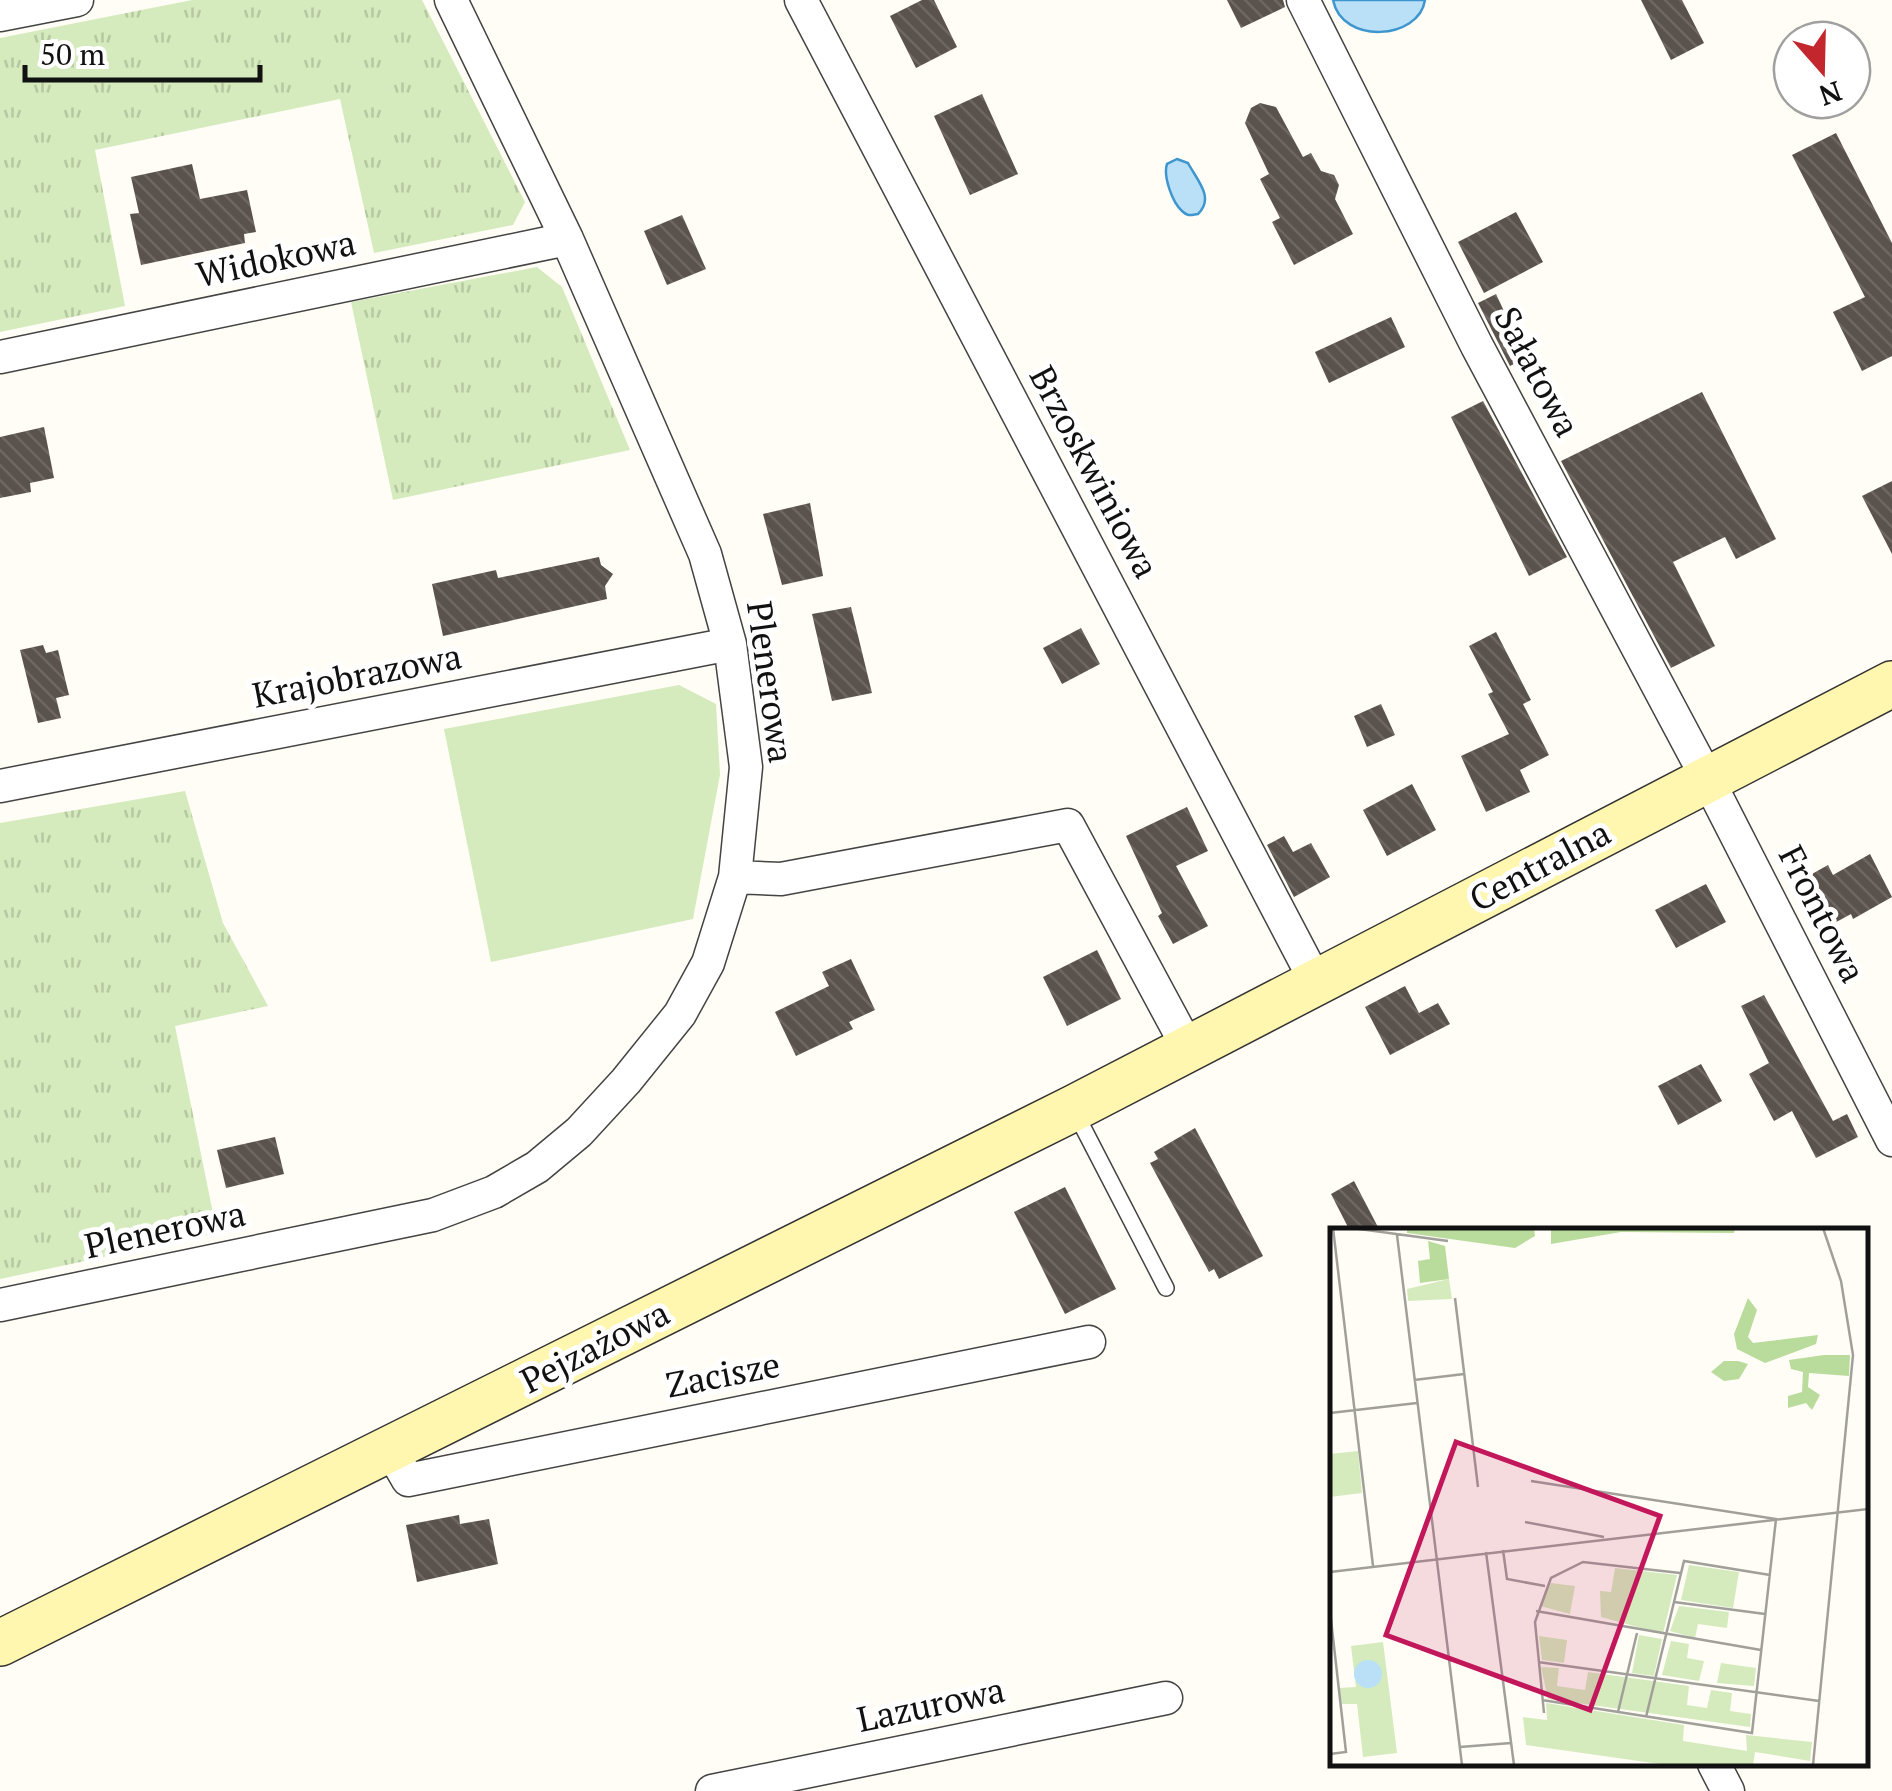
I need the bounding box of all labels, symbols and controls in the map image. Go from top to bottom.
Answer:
scale bar [25,20,260,82]
north arrow [1772,20,1872,120]
text: 50 m [40,34,105,74]
text: N [1814,73,1847,115]
street label: Widokowa [192,219,360,297]
street label: Sałatowa [1485,299,1591,444]
street label: Brzoskwiniowa [1020,358,1170,585]
street label: Plenerowa [737,598,805,766]
street label: Krajobrazowa [248,632,465,718]
street label: Centralna [1461,809,1618,921]
street label: Frontowa [1769,837,1877,990]
street label: Plenerowa [80,1190,249,1268]
inset map [1330,1228,1867,1766]
street label: Pejzażowa [512,1289,677,1403]
street label: Zacisze [662,1340,784,1408]
street label: Lazurowa [853,1666,1009,1742]

